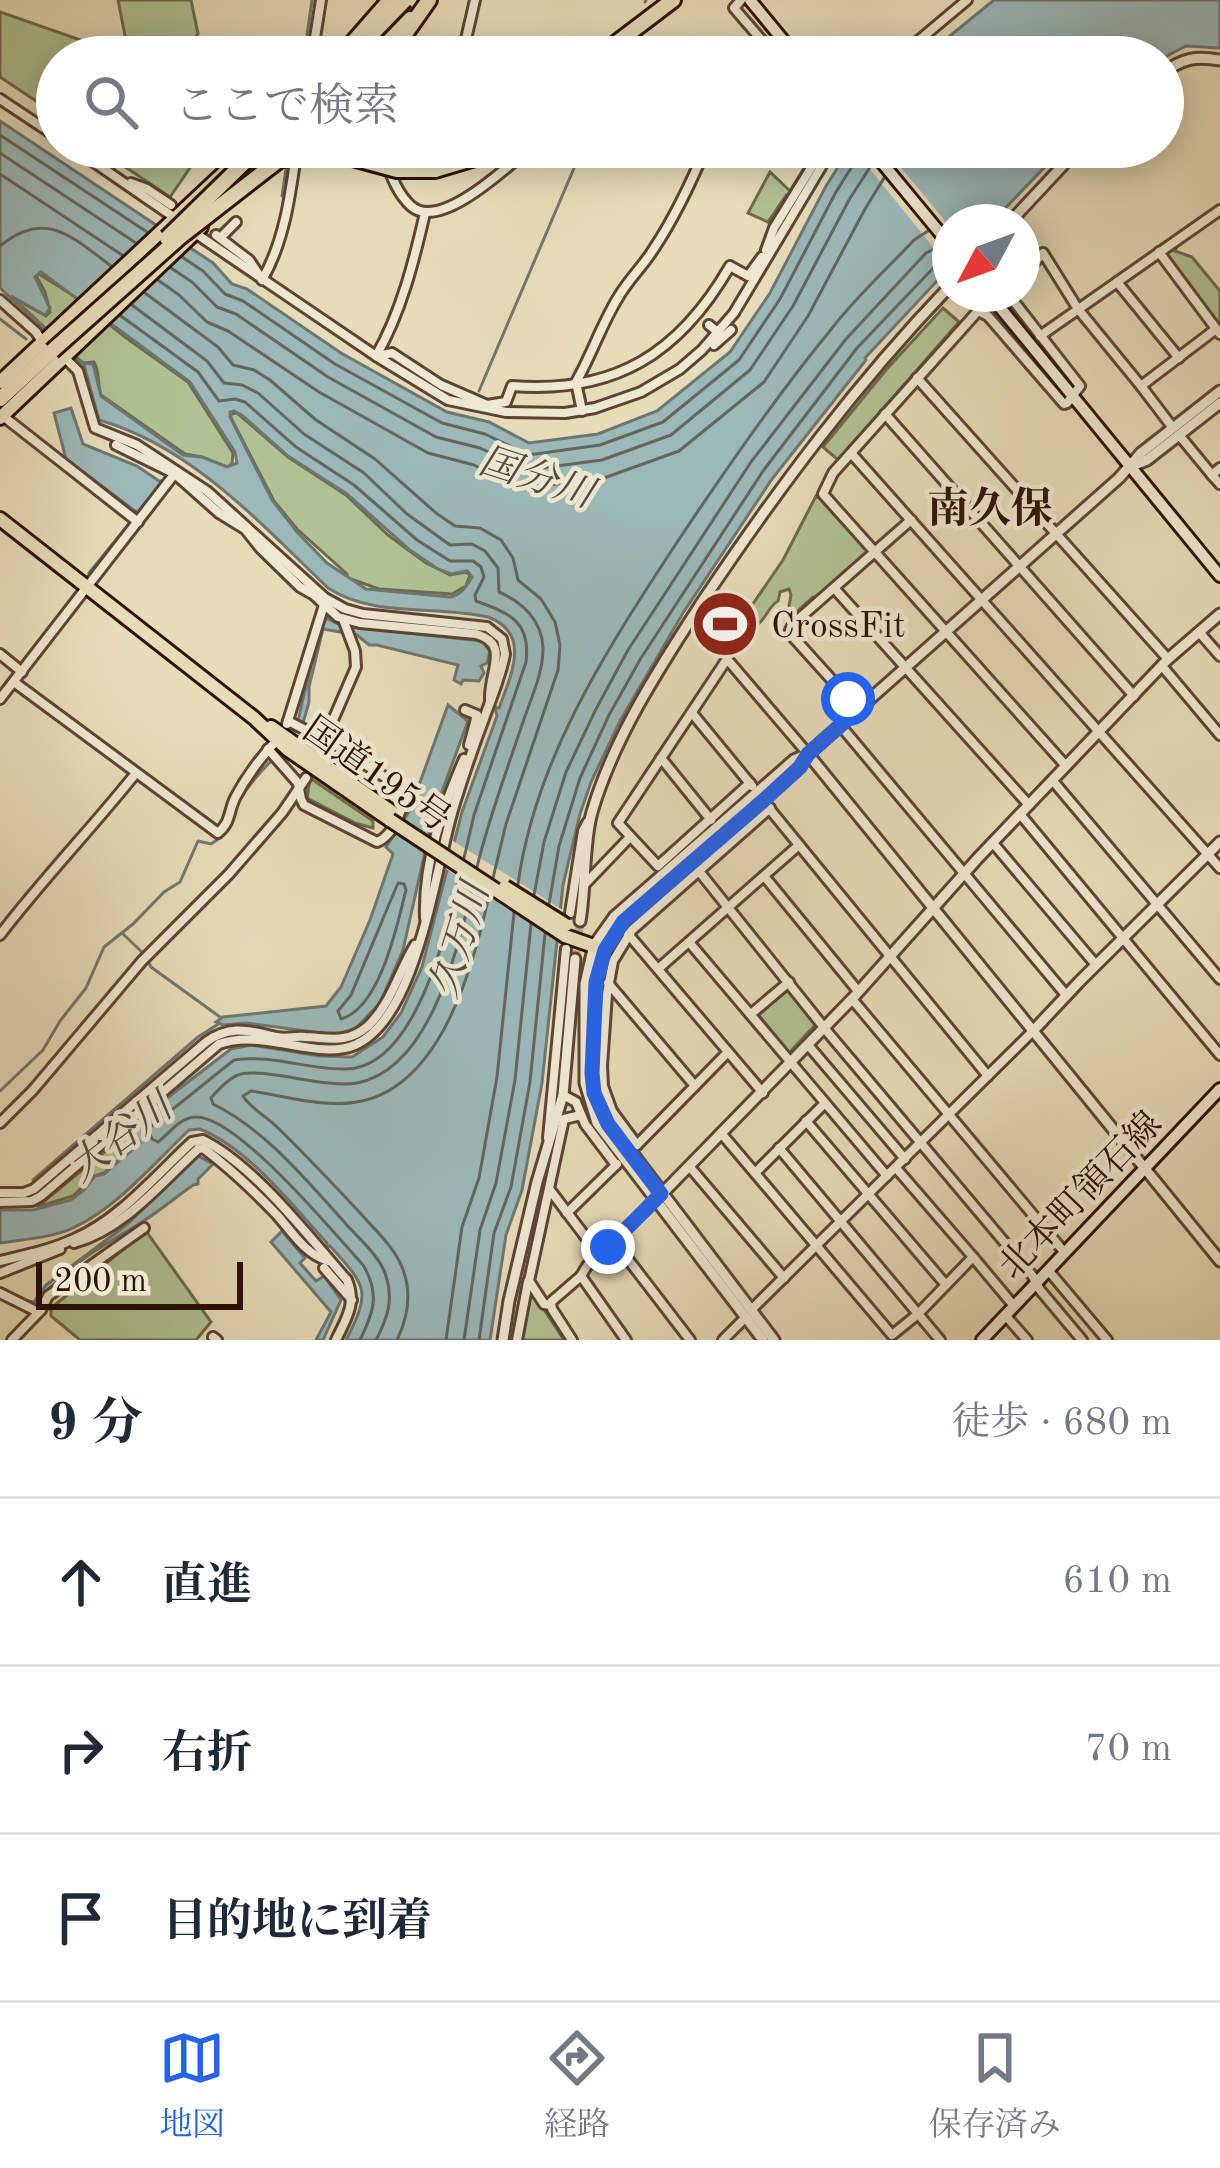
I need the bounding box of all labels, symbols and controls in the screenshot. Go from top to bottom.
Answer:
search box [36,36,1184,168]
icon: search [78,69,144,135]
text: ここで検索 [174,86,399,131]
north arrow [932,204,1040,312]
water label: 国分川 [474,440,602,517]
district label: 南久保 [927,486,1053,532]
sports icon: CrossFit [690,589,760,659]
place label: CrossFit [771,610,906,646]
route start [821,672,875,726]
street label: 国道195号 [295,709,458,840]
water label: 久万川 [423,875,498,1003]
water label: 大谷川 [61,1083,183,1190]
street label: 北本町領石線 [991,1104,1170,1287]
route end [581,1220,635,1274]
scale bar [36,1256,243,1309]
text: 200 m [54,1266,147,1299]
text: 9 分 [48,1400,143,1451]
text: 徒歩 · 680 m [951,1404,1172,1443]
icon: ahead [48,1549,114,1615]
text: 610 m [1062,1562,1172,1601]
text: 直進 [162,1565,252,1610]
icon: right [48,1717,114,1783]
text: 70 m [1085,1730,1172,1769]
text: 右折 [162,1733,252,1778]
icon: arrive [48,1885,114,1951]
text: 目的地に到着 [162,1901,432,1946]
tab: 地図 [159,2025,225,2147]
tab: 経路 [544,2025,610,2147]
tab: 保存済み [929,2025,1061,2147]

